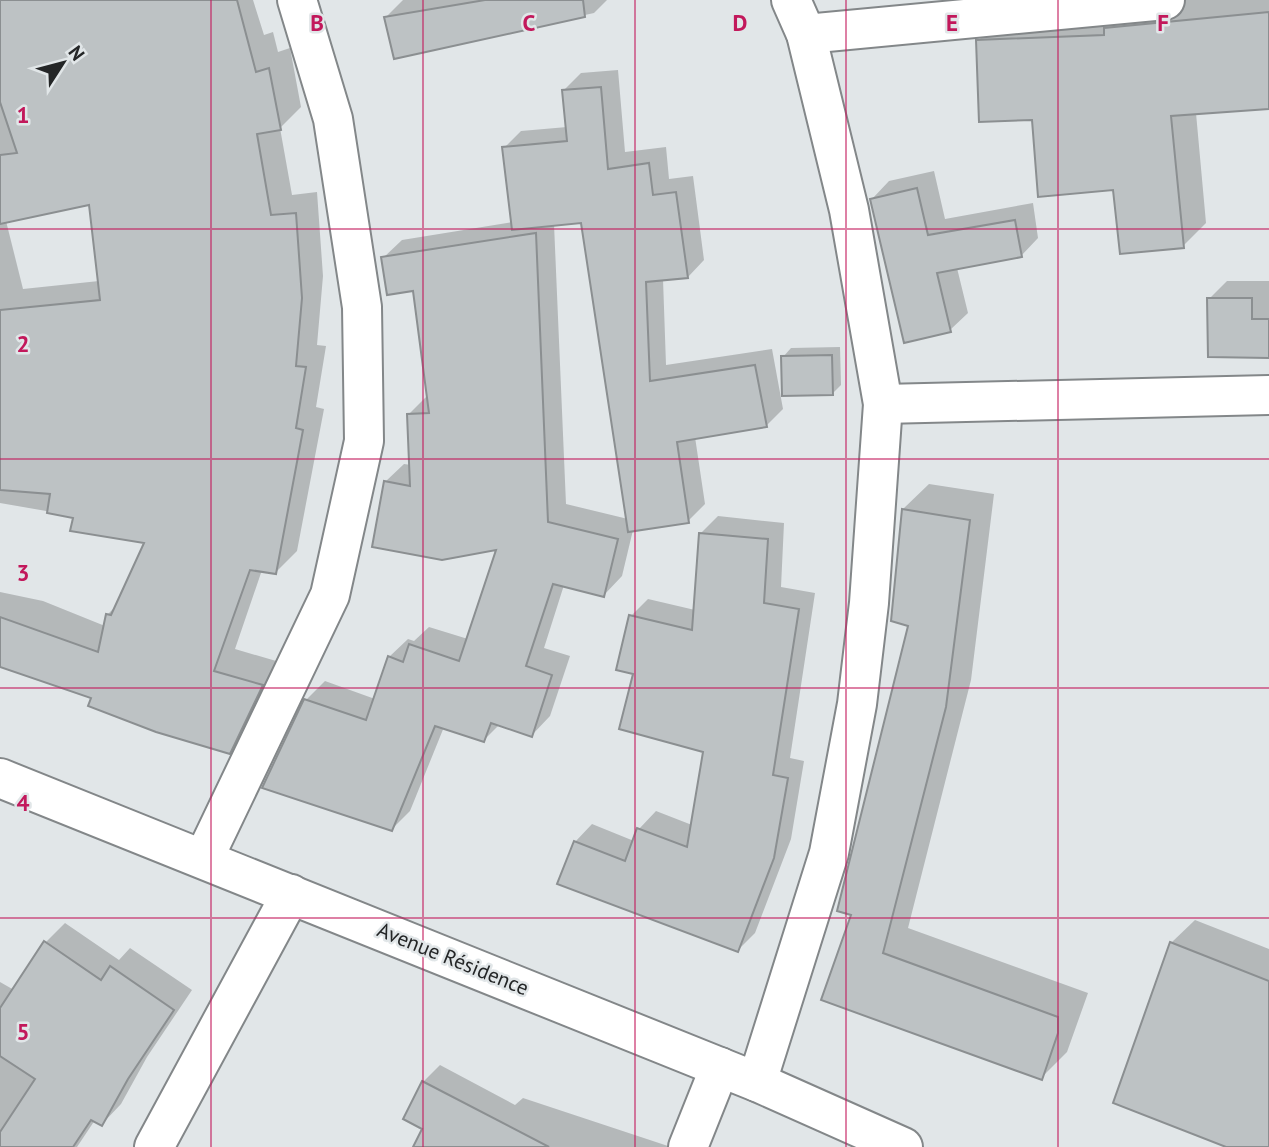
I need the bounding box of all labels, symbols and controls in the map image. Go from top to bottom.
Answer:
text: B [310,8,324,37]
text: C [523,8,536,37]
text: D [733,8,747,37]
text: E [946,8,958,37]
text: F [1157,8,1169,37]
north arrow [28,28,98,98]
text: N [63,41,90,65]
text: 1 [16,100,30,129]
text: 2 [16,329,30,358]
text: 3 [16,558,30,587]
text: 4 [16,788,30,817]
street label: Avenue Résidence [374,916,533,1001]
text: 5 [16,1017,30,1046]

